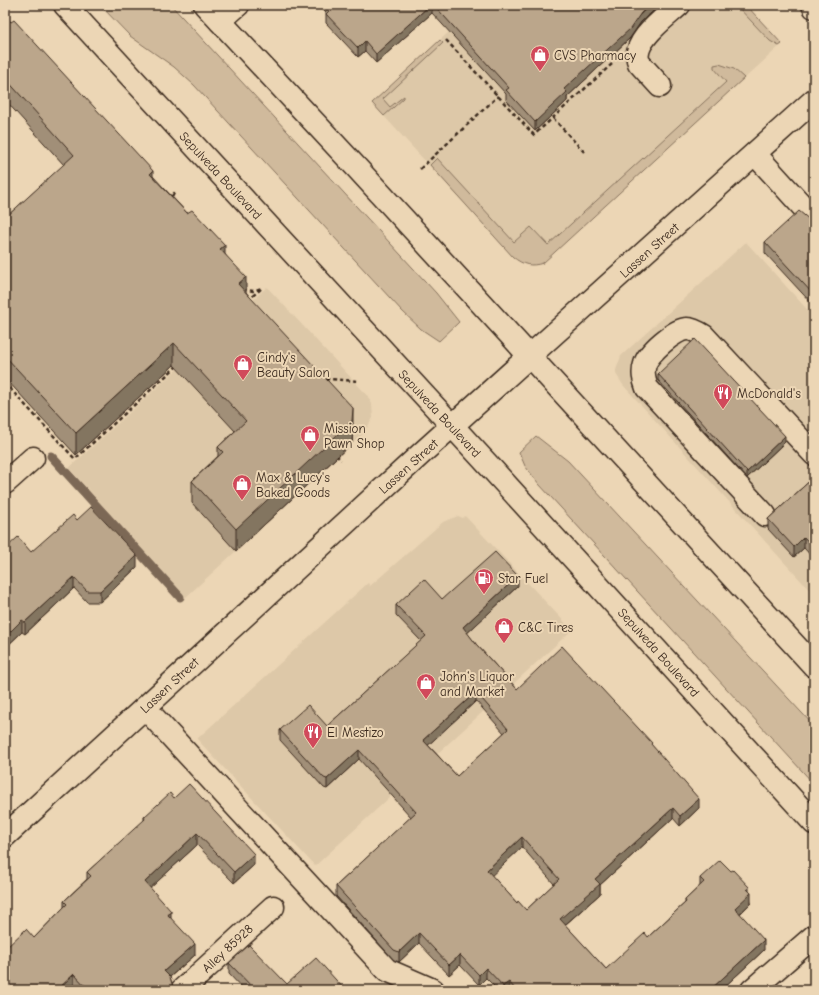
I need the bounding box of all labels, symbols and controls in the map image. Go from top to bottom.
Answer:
shop icon: CVS Pharmacy [529,44,551,72]
place label: CVS Pharmacy [554,48,636,63]
street label: Sepulveda Boulevard [176,128,265,222]
street label: Lassen Street [617,219,683,281]
place label: Cindy's Beauty Salon [257,350,330,380]
shop icon: Cindy's Beauty Salon [232,353,254,381]
street label: Sepulveda Boulevard [395,366,484,460]
restaurant icon: McDonald's [712,382,734,410]
place label: McDonald's [737,386,801,401]
place label: Mission Pawn Shop [324,421,385,451]
shop icon: Mission Pawn Shop [299,424,321,452]
street label: Lassen Street [376,435,442,497]
place label: Max & Lucy's Baked Goods [256,470,330,500]
shop icon: Max & Lucy's Baked Goods [231,473,253,501]
fuel station icon: Star Fuel [473,567,495,595]
place label: Star Fuel [498,571,548,586]
street label: Sepulveda Boulevard [615,605,702,700]
shop icon: C&C Tires [493,616,515,644]
place label: C&C Tires [518,620,573,635]
street label: Lassen Street [137,654,203,716]
place label: John's Liquor and Market [440,669,515,699]
shop icon: John's Liquor and Market [415,672,437,700]
restaurant icon: El Mestizo [302,721,324,749]
place label: El Mestizo [327,725,384,740]
street label: Alley 85928 [199,921,256,976]

